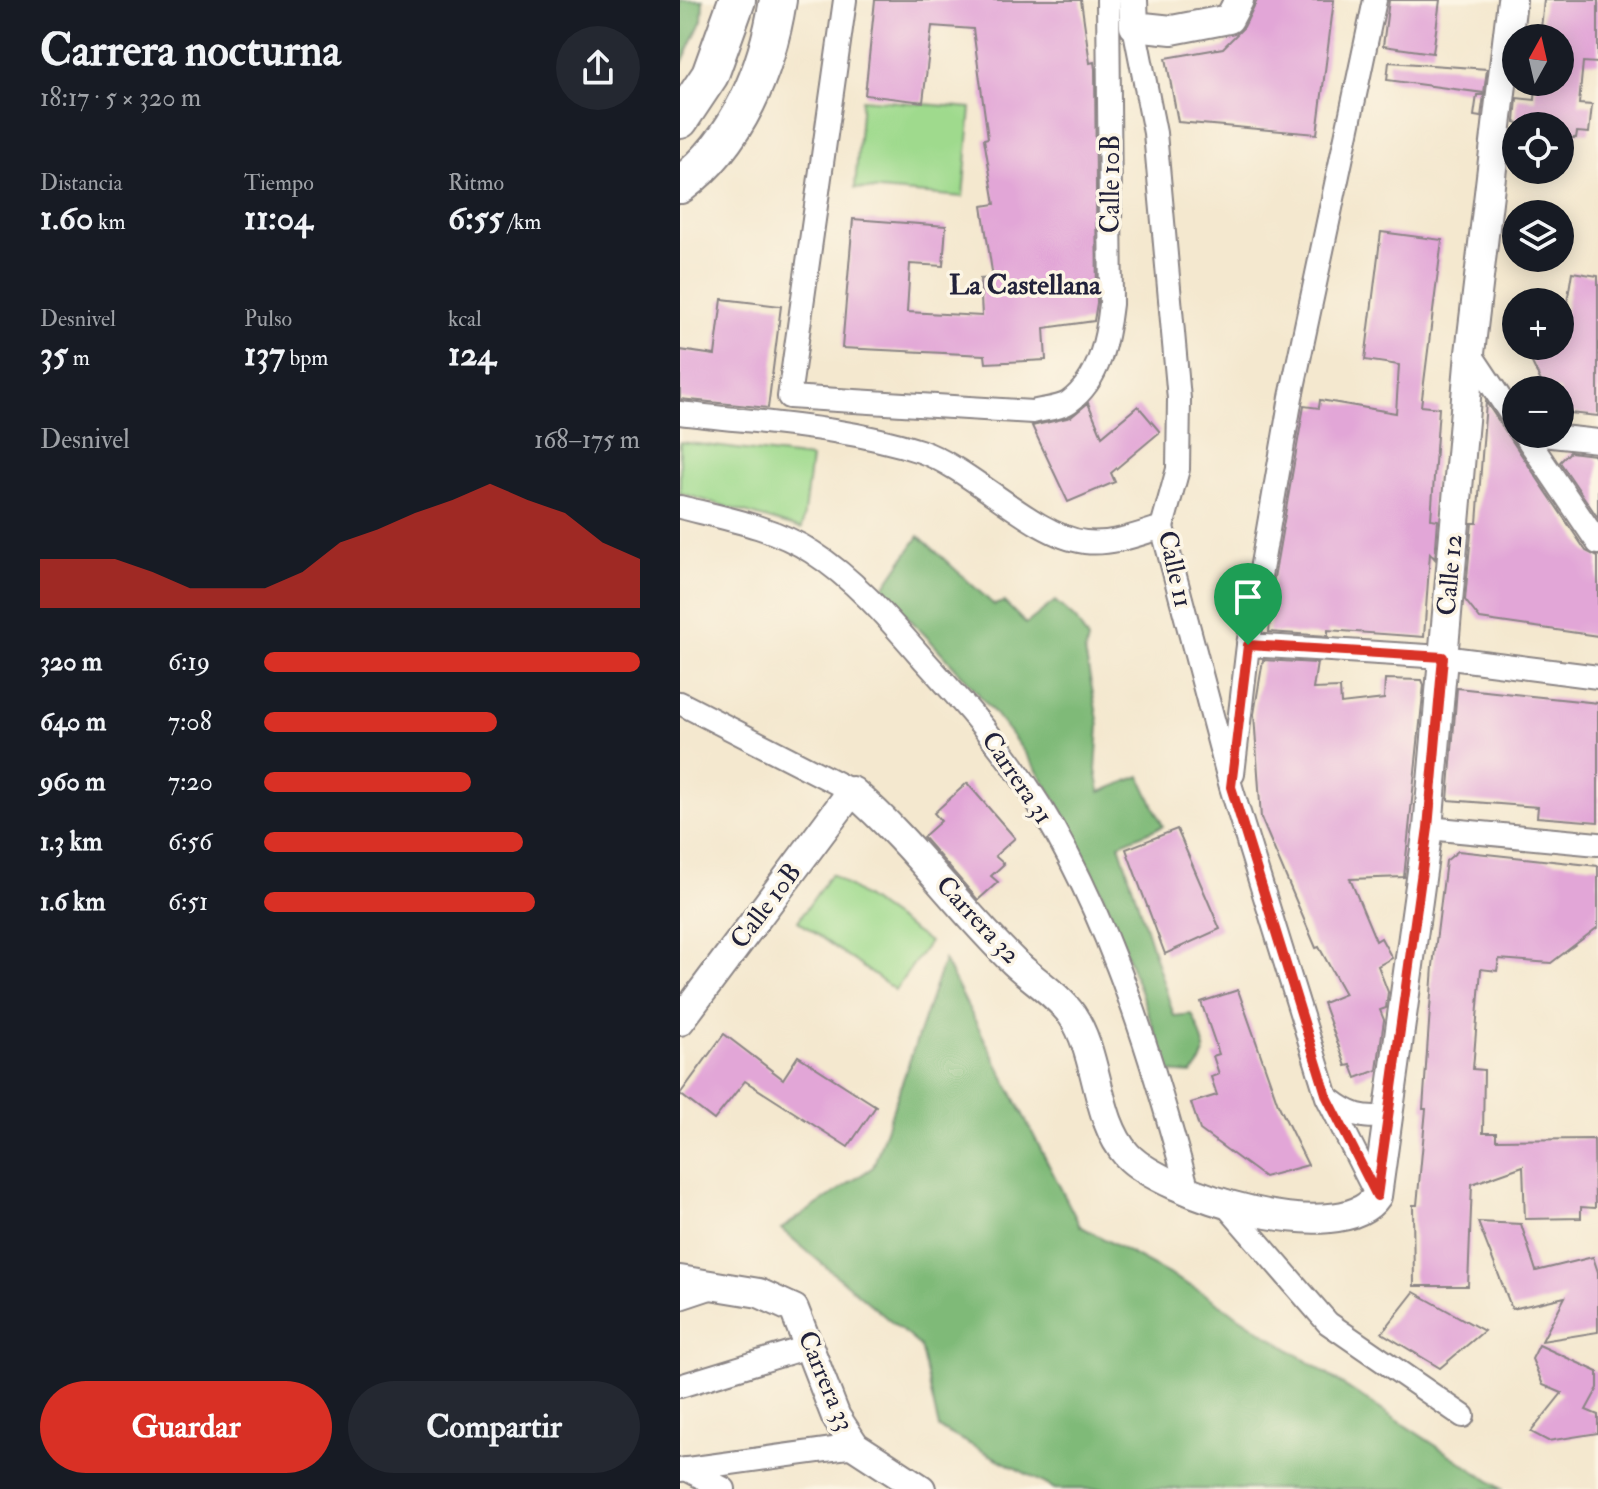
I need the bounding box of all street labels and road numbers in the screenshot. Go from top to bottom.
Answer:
street label: Calle 10B [1095,135,1127,233]
street label: Calle 11 [1151,528,1199,610]
street label: Calle 12 [1431,533,1469,617]
street label: Carrera 31 [974,726,1060,830]
street label: Calle 10B [724,857,808,955]
street label: Carrera 32 [929,869,1027,971]
street label: Carrera 33 [791,1326,861,1436]

